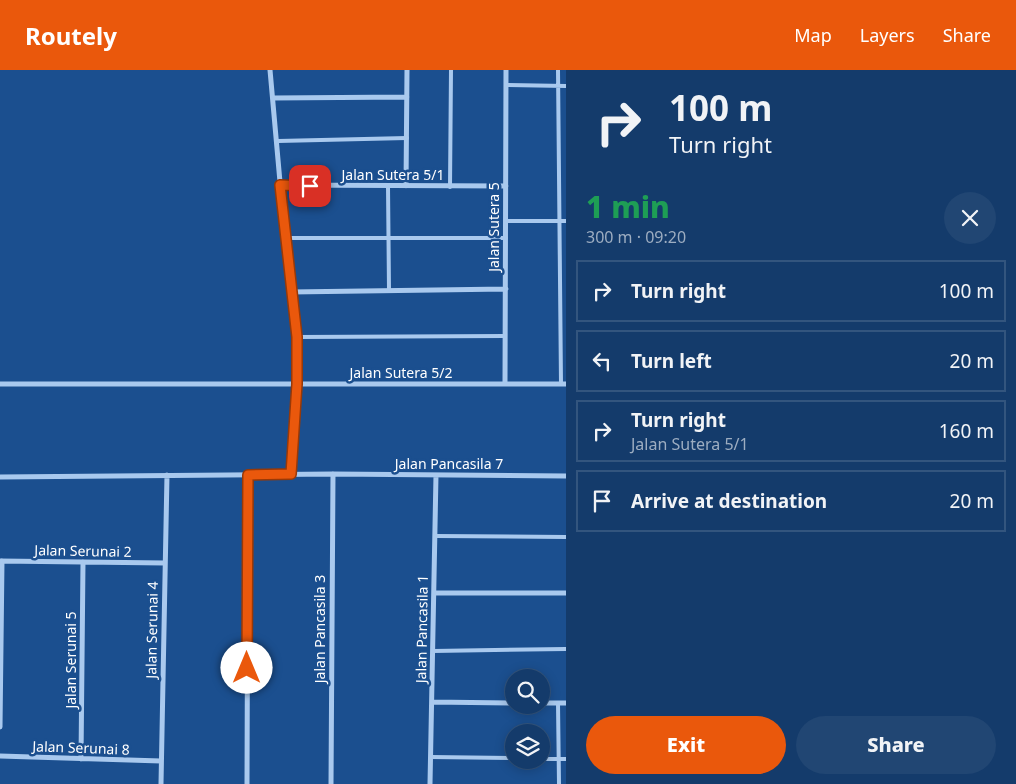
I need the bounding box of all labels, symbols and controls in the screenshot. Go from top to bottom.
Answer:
text: Routely [25,19,117,52]
text: Map [794,23,832,47]
text: Layers [860,23,915,47]
text: Share [943,23,991,47]
text: 100 m [669,84,772,131]
icon: right [586,90,651,155]
text: Turn right [669,129,772,159]
pin [289,165,331,207]
street label: Jalan Sutera 5/1 [340,165,444,184]
icon: arrive [296,172,324,200]
street label: Jalan Sutera 5 [484,182,503,274]
text: 1 min [586,186,670,227]
button: close [944,192,996,244]
text: 300 m · 09:20 [586,226,686,248]
icon: right [588,277,616,305]
text: Turn right [631,278,726,304]
text: 100 m [939,278,994,304]
icon: left [588,347,616,375]
text: Turn left [631,348,712,374]
text: 20 m [950,348,994,374]
street label: Jalan Sutera 5/2 [348,363,452,382]
text: Turn right [631,407,726,433]
icon: right [588,417,616,445]
text: 160 m [939,418,994,444]
text: Jalan Sutera 5/1 [631,433,749,455]
street label: Jalan Pancasila 7 [393,454,503,473]
icon: arrive [588,487,616,515]
text: Arrive at destination [631,488,827,514]
text: 20 m [950,488,994,514]
street label: Jalan Serunai 2 [32,540,132,561]
street label: Jalan Pancasila 3 [310,575,329,685]
street label: Jalan Pancasila 1 [411,575,432,685]
street label: Jalan Serunai 4 [141,581,162,681]
street label: Jalan Serunai 5 [61,611,80,711]
position arrow [220,641,272,693]
map controls [505,669,550,769]
button: search [505,669,550,714]
button: Exit [586,716,786,774]
button: Share [796,716,996,774]
button: layers [505,724,550,769]
street label: Jalan Serunai 8 [30,736,130,759]

